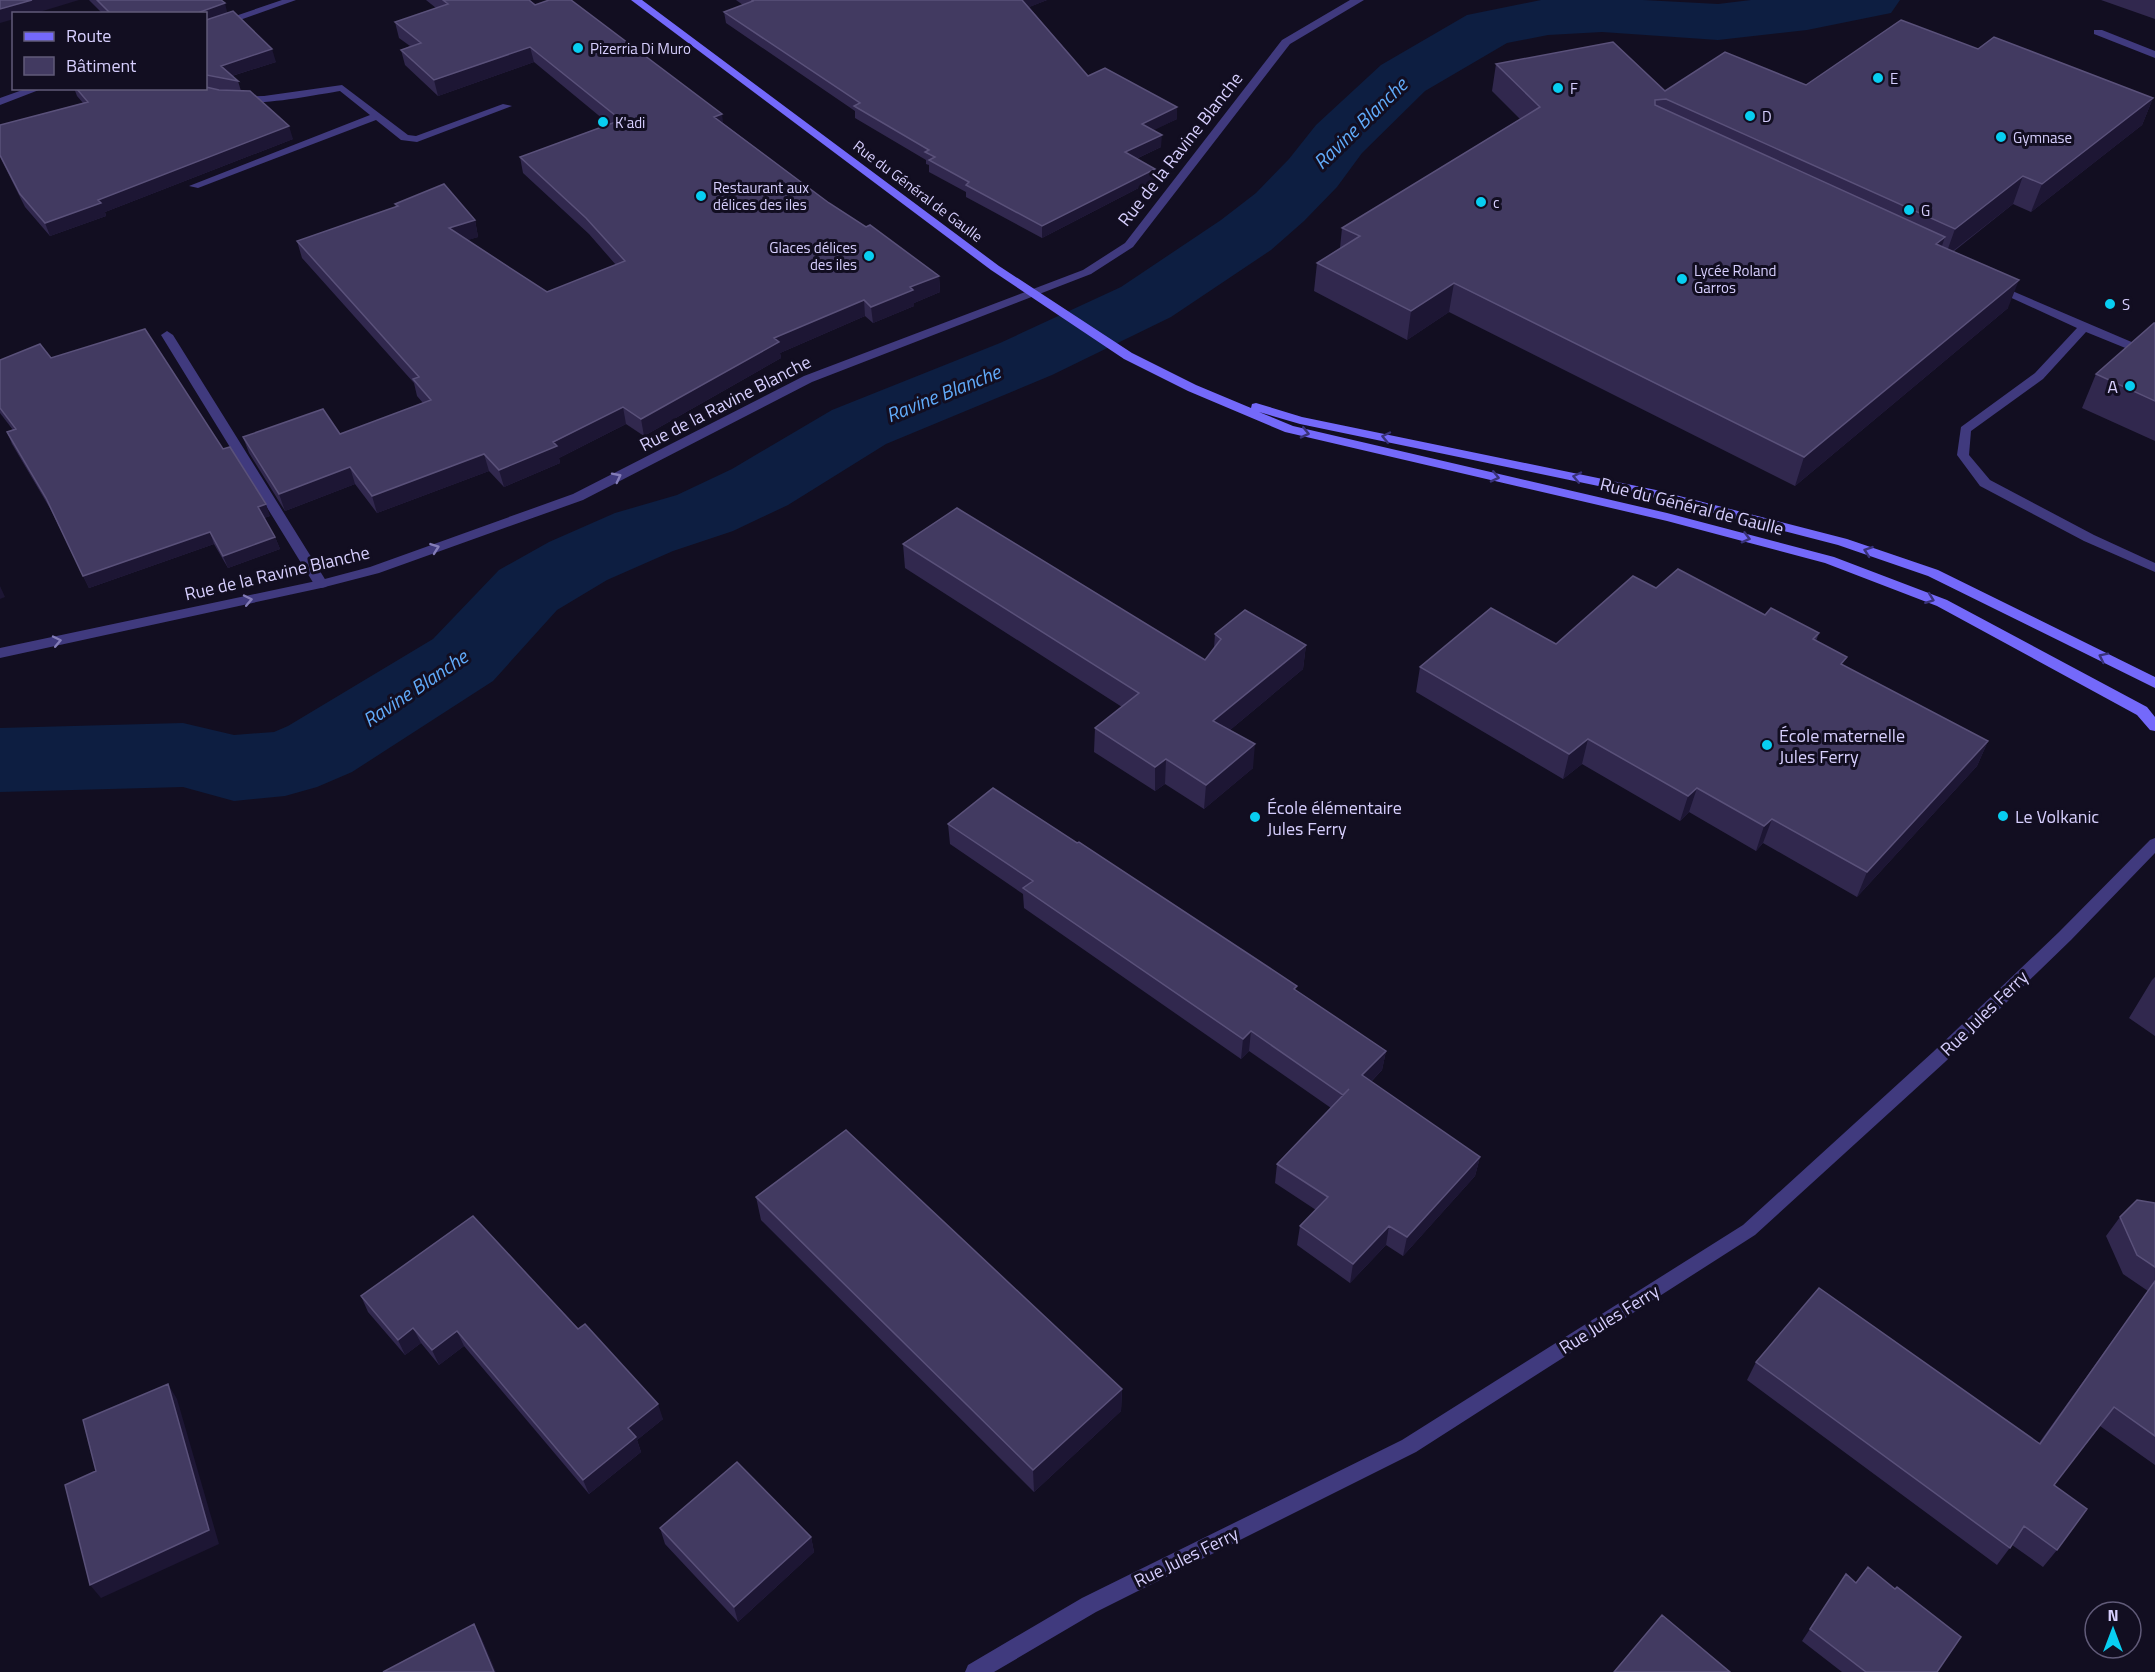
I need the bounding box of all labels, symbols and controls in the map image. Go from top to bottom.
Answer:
legend [12,12,207,90]
text: Route [66,22,111,49]
place label: Pizerria Di Muro [590,37,691,60]
marker: Pizerria Di Muro [571,41,585,55]
text: Bâtiment [66,52,137,79]
street label: Rue de la Ravine Blanche [1111,66,1249,232]
place label: E [1890,67,1898,90]
water label: Ravine Blanche [1306,69,1416,176]
marker: E [1871,71,1885,85]
place label: F [1570,77,1578,100]
marker: F [1551,81,1565,95]
place label: D [1762,105,1772,128]
marker: D [1743,109,1757,123]
place label: K'adi [615,111,645,134]
marker: K'adi [596,115,610,129]
place label: Gymnase [2013,126,2072,149]
marker: Gymnase [1994,130,2008,144]
street label: Rue du Général de Gaulle [848,135,988,247]
place label: Restaurant aux délices des iles [713,176,809,216]
marker: Restaurant aux délices des iles [694,189,708,203]
place label: c [1493,191,1500,214]
marker: c [1474,195,1488,209]
place label: G [1921,199,1930,222]
marker: G [1902,203,1916,217]
place label: Glaces délices des iles [769,236,857,276]
marker: Glaces délices des iles [862,249,876,263]
place label: Lycée Roland Garros [1694,259,1777,299]
marker: Lycée Roland Garros [1675,272,1689,286]
place label: S [2122,293,2130,316]
marker: S [2103,297,2117,311]
street label: Rue de la Ravine Blanche [635,348,815,458]
water label: Ravine Blanche [881,355,1007,430]
place label: A [2107,373,2118,400]
marker: A [2123,379,2137,393]
one-way arrow [1300,426,1310,439]
one-way arrow [1382,431,1392,444]
one-way arrow [1490,469,1500,482]
street label: Rue du Général de Gaulle [1597,470,1787,542]
one-way arrow [1572,471,1582,484]
one-way arrow [611,473,621,484]
one-way arrow [1740,531,1750,543]
street label: Rue de la Ravine Blanche [182,539,372,607]
one-way arrow [430,542,440,555]
one-way arrow [1863,546,1874,559]
one-way arrow [1924,592,1935,604]
one-way arrow [243,594,253,607]
one-way arrow [52,635,62,648]
water label: Ravine Blanche [356,640,475,735]
one-way arrow [2098,653,2109,664]
place label: École maternelle Jules Ferry [1779,722,1905,770]
marker: École maternelle Jules Ferry [1760,738,1774,752]
place label: École élémentaire Jules Ferry [1267,794,1402,842]
place label: Le Volkanic [2015,803,2099,830]
marker: Le Volkanic [1996,809,2010,823]
marker: École élémentaire Jules Ferry [1248,810,1262,824]
street label: Rue Jules Ferry [1934,964,2034,1062]
street label: Rue Jules Ferry [1554,1277,1664,1360]
street label: Rue Jules Ferry [1129,1520,1243,1594]
north arrow [2083,1600,2143,1660]
text: N [2107,1603,2119,1627]

